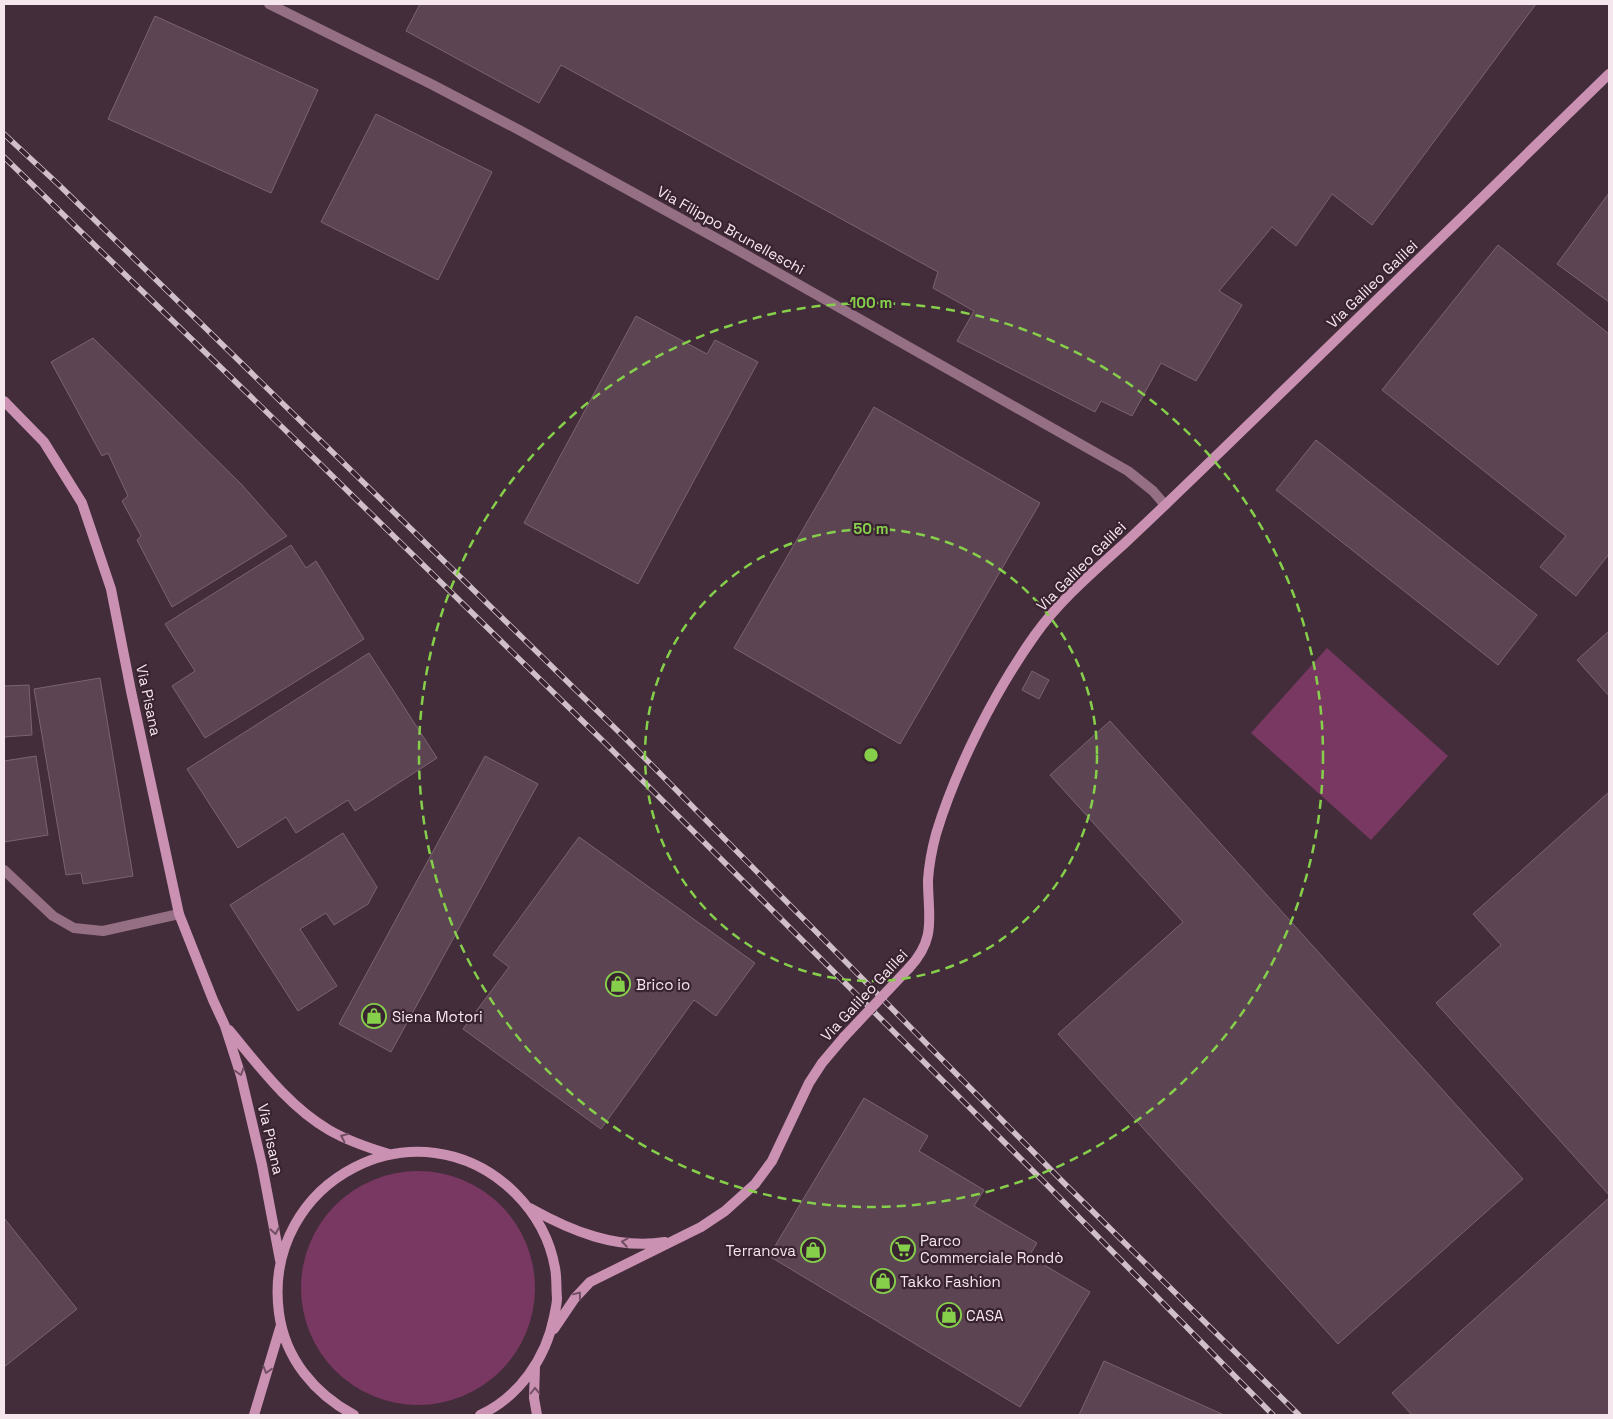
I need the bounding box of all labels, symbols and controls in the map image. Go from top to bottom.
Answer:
street label: Via Filippo Brunelleschi [654,181,808,279]
street label: Via Galileo Galilei [1323,236,1421,332]
text: 100 m [850,293,892,312]
street label: Via Galileo Galilei [1032,517,1130,615]
text: 50 m [853,519,889,538]
street label: Via Pisana [132,663,166,738]
centre of rings [862,746,880,764]
street label: Via Galileo Galilei [816,945,912,1045]
shop icon: Brico io [605,971,631,997]
place label: Brico io [636,975,690,994]
shop icon: Siena Motori [361,1003,387,1029]
place label: Siena Motori [392,1007,483,1026]
one-way arrow [234,1068,244,1076]
street label: Via Pisana [254,1102,288,1177]
one-way arrow [340,1133,349,1144]
one-way arrow [269,1226,279,1235]
place label: Parco Commerciale Rondò [920,1231,1064,1267]
supermarket icon: Parco Commerciale Rondò [890,1236,916,1262]
one-way arrow [621,1237,629,1248]
shop icon: Terranova [800,1237,826,1263]
place label: Terranova [725,1241,796,1260]
shop icon: Takko Fashion [870,1268,896,1294]
place label: Takko Fashion [900,1272,1001,1291]
one-way arrow [572,1292,580,1301]
shop icon: CASA [936,1302,962,1328]
place label: CASA [966,1306,1004,1325]
one-way arrow [263,1366,273,1374]
one-way arrow [530,1386,540,1394]

